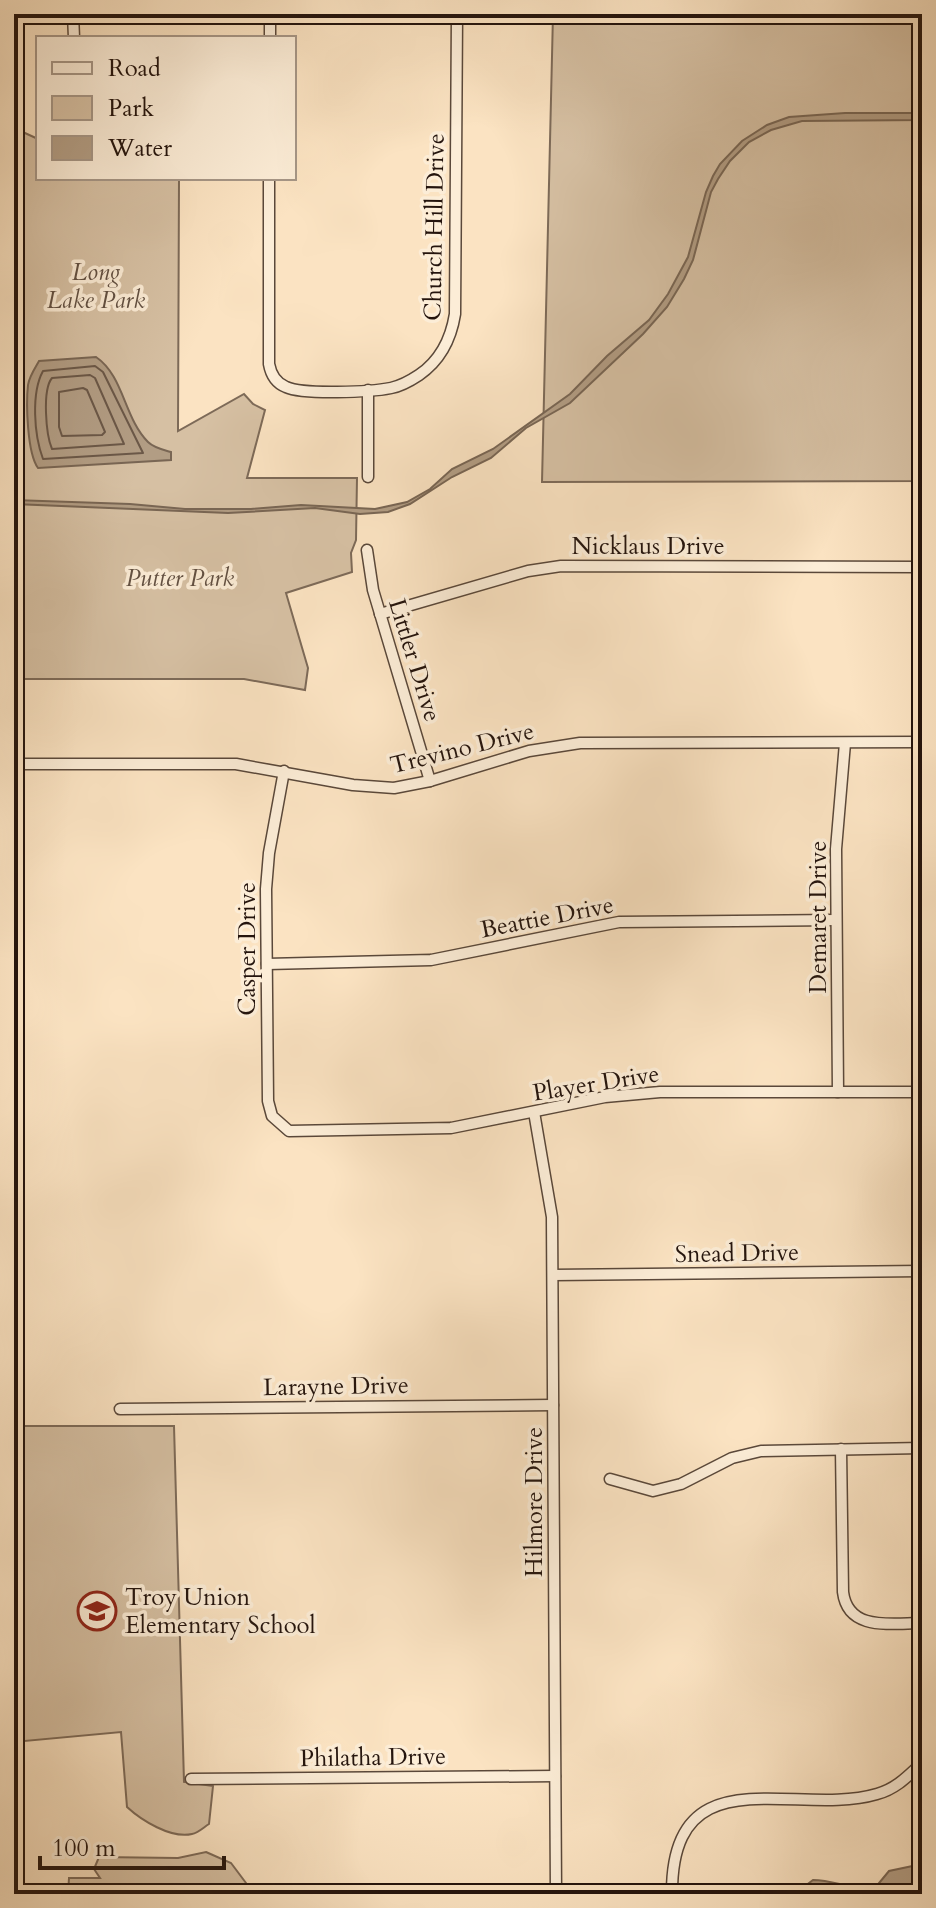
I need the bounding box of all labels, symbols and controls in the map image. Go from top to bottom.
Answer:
legend [36,36,296,180]
text: Road [108,52,161,85]
text: Park [108,92,154,125]
text: Water [107,132,172,165]
street label: Church Hill Drive [416,133,453,321]
park label: Long Lake Park [47,256,145,317]
street label: Nicklaus Drive [571,530,725,563]
park label: Putter Park [126,562,234,595]
street label: Littler Drive [380,595,449,726]
street label: Trevino Drive [387,715,538,782]
street label: Demaret Drive [802,841,835,993]
street label: Casper Drive [231,882,264,1016]
street label: Beattie Drive [478,888,616,947]
street label: Player Drive [531,1057,662,1110]
street label: Snead Drive [675,1236,799,1271]
street label: Larayne Drive [263,1369,409,1404]
street label: Hilmore Drive [518,1427,551,1577]
place label: Troy Union Elementary School [125,1581,316,1642]
school or university icon: Troy Union Elementary School [76,1590,118,1632]
street label: Philatha Drive [300,1740,446,1775]
scale bar [40,1820,224,1870]
text: 100 m [52,1832,116,1865]

